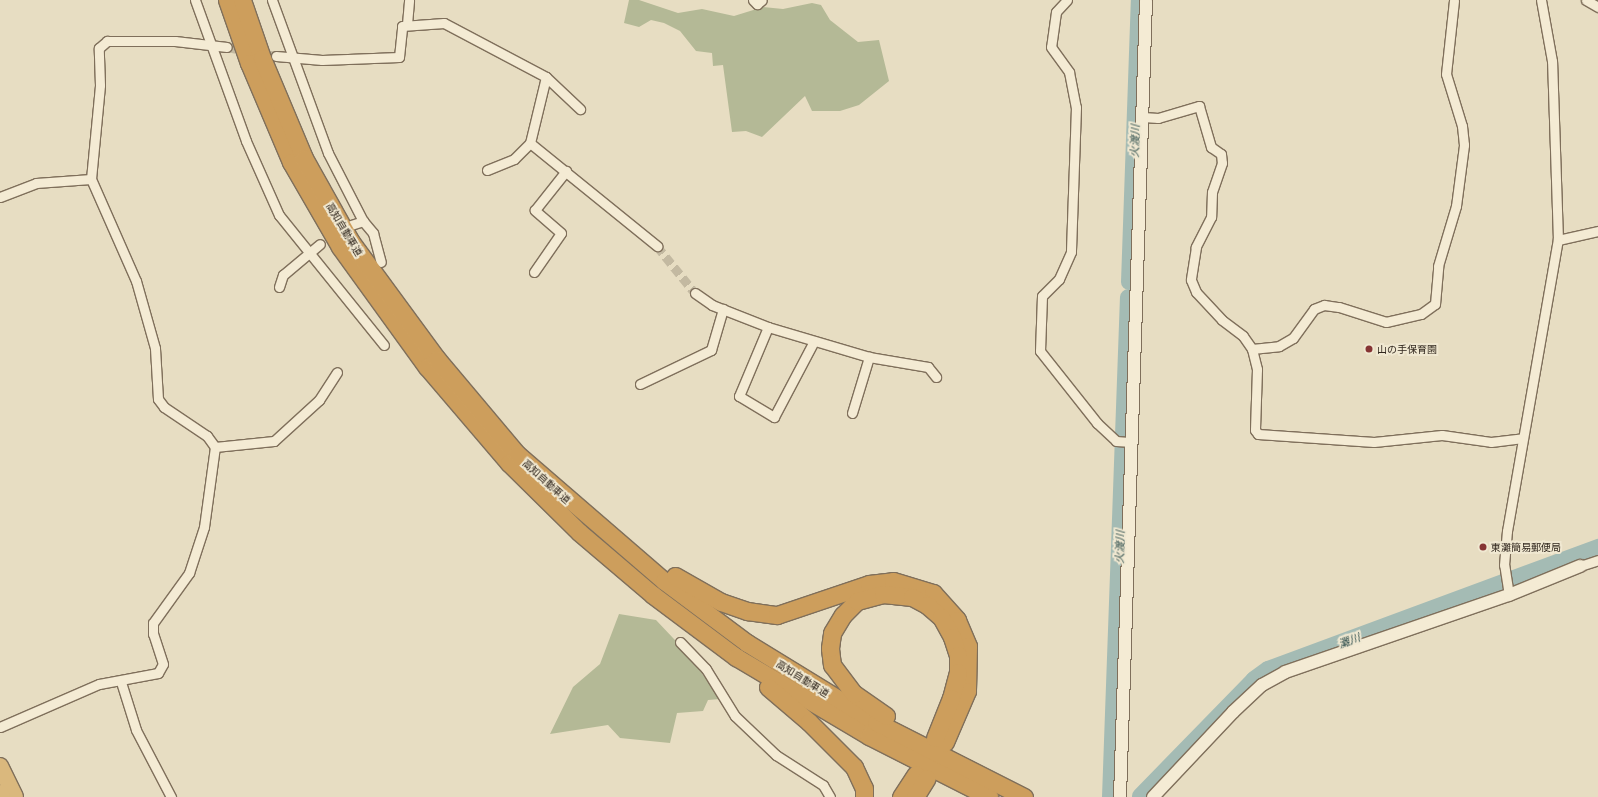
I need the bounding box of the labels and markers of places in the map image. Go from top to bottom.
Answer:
place label: 山の手保育園 [1377,343,1437,355]
marker: 山の手保育園 [1364,344,1374,354]
place label: 東灘簡易郵便局 [1491,541,1561,553]
marker: 東灘簡易郵便局 [1478,542,1488,552]

